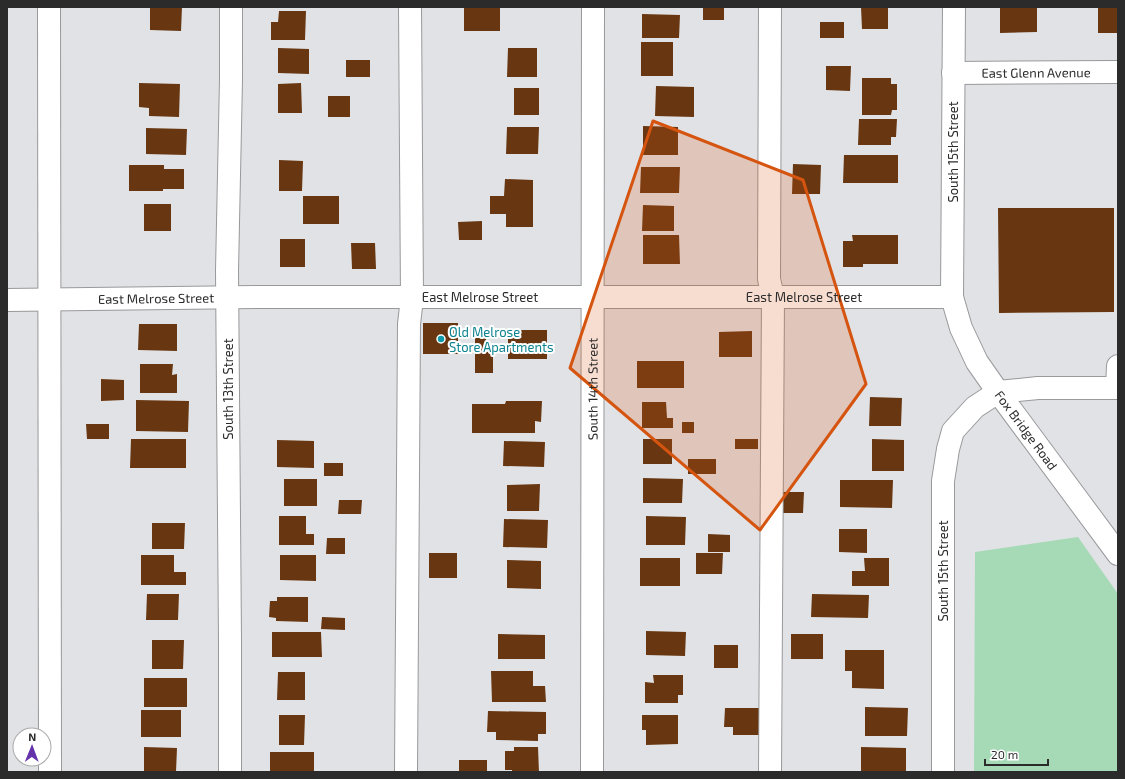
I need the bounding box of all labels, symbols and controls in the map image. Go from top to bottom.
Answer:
street label: East Glenn Avenue [981,64,1091,81]
street label: South 15th Street [945,101,961,203]
street label: East Melrose Street [98,289,214,307]
street label: East Melrose Street [422,289,538,305]
street label: East Melrose Street [746,289,862,305]
place label: Old Melrose Store Apartments [449,324,554,355]
marker: Old Melrose Store Apartments [436,334,446,344]
street label: South 13th Street [220,338,236,440]
street label: South 14th Street [584,338,601,440]
street label: Fox Bridge Road [992,387,1061,473]
street label: South 15th Street [935,520,951,622]
north arrow [12,727,52,767]
text: N [28,730,36,743]
scale bar [985,741,1048,767]
text: 20 m [991,747,1018,761]

